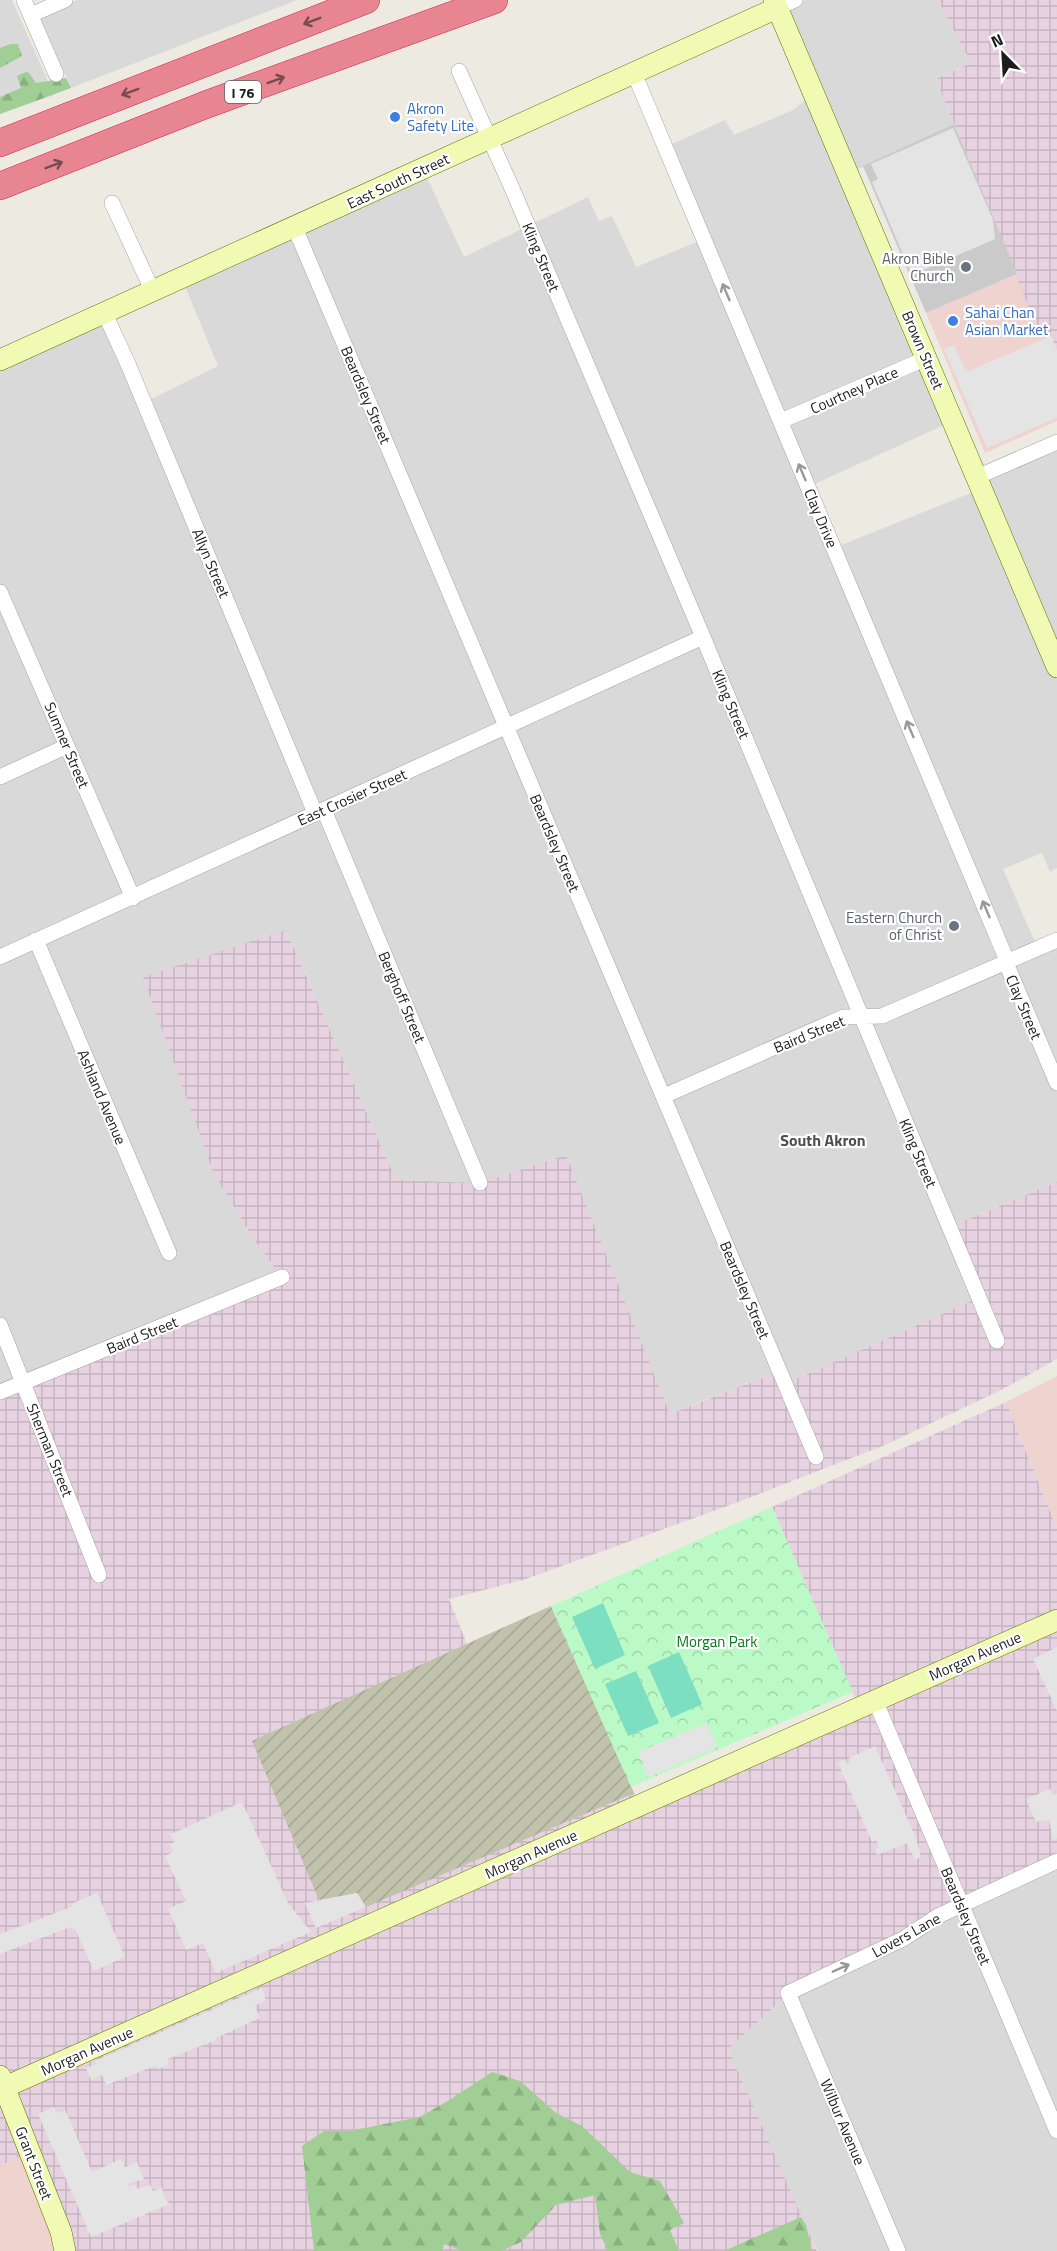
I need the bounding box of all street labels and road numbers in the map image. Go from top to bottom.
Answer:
road number: I 76 [225,81,261,103]
street label: East South Street [343,147,454,215]
street label: Kling Street [516,219,566,296]
street label: Brown Street [896,307,950,394]
street label: Beardsley Street [335,342,397,448]
street label: Courtney Place [806,360,902,420]
street label: Clay Drive [798,485,844,551]
street label: Allyn Street [186,525,236,602]
street label: Kling Street [706,666,756,743]
street label: Sumner Street [39,698,96,792]
street label: East Crosier Street [294,762,411,831]
street label: Beardsley Street [524,790,586,896]
street label: Berghoff Street [372,948,432,1047]
street label: Clay Street [1000,971,1048,1044]
street label: Baird Street [770,1009,849,1059]
street label: Ashland Avenue [72,1046,132,1148]
street label: Kling Street [893,1115,943,1192]
street label: Beardsley Street [714,1237,776,1343]
street label: Baird Street [103,1310,182,1360]
street label: Sherman Street [21,1400,79,1501]
street label: Morgan Avenue [925,1625,1025,1687]
street label: Morgan Avenue [481,1823,581,1885]
street label: Beardsley Street [935,1863,997,1969]
street label: Lovers Lane [867,1907,945,1963]
street label: Morgan Avenue [37,2020,137,2082]
street label: Wilbur Avenue [815,2075,871,2169]
street label: Grant Street [9,2123,59,2204]

